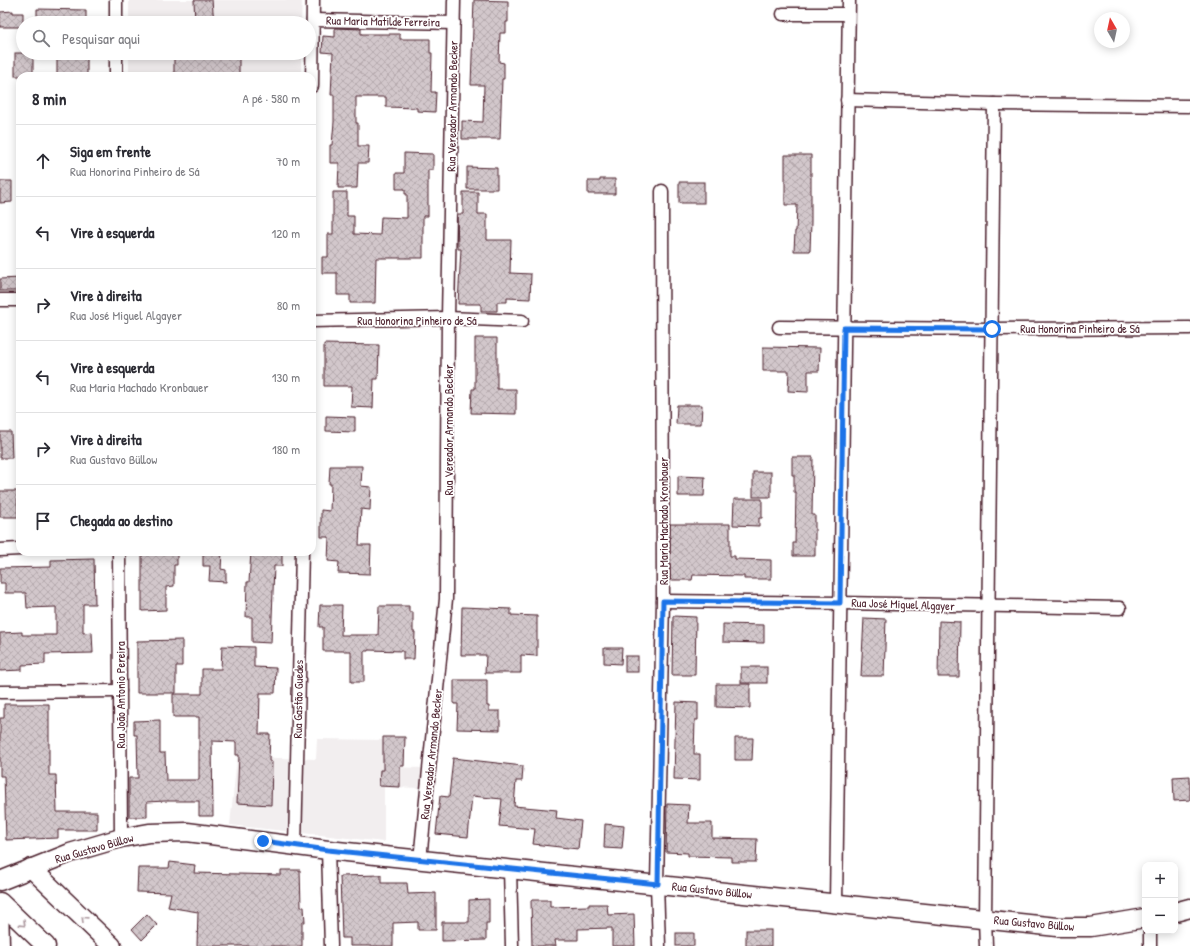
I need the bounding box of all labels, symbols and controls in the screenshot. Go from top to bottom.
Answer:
street label: Rua Maria Matilde Ferreira [326,12,440,30]
north arrow [1094,12,1130,48]
search box [16,16,316,60]
icon: search [30,27,52,49]
text: Pesquisar aqui [62,28,140,49]
street label: Rua Vereador Armando Becker [442,40,462,172]
text: 8 min [32,87,66,110]
text: A pé · 580 m [243,89,300,107]
text: Siga em frente [70,141,151,162]
icon: ahead [32,150,54,172]
text: 70 m [276,152,300,170]
text: Rua Honorina Pinheiro de Sá [70,162,200,180]
icon: left [32,222,54,244]
text: Vire à esquerda [70,222,154,243]
text: 120 m [272,224,300,242]
text: Vire à direita [70,285,142,306]
icon: right [32,294,54,316]
text: 80 m [277,296,300,314]
text: Rua José Miguel Algayer [70,306,182,324]
street label: Rua Honorina Pinheiro de Sá [357,312,477,329]
route start [983,320,1001,338]
street label: Rua Honorina Pinheiro de Sá [1020,320,1140,337]
text: Vire à esquerda [70,357,154,378]
street label: Rua Vereador Armando Becker [440,364,457,496]
icon: left [32,366,54,388]
text: 130 m [272,368,300,386]
text: Rua Maria Machado Kronbauer [70,378,209,396]
text: Vire à direita [70,429,142,450]
icon: right [32,438,54,460]
text: 180 m [272,440,300,458]
text: Rua Gustavo Büllow [70,450,157,468]
street label: Rua Maria Machado Kronbauer [655,457,672,585]
icon: arrive [32,510,54,532]
text: Chegada ao destino [70,510,173,531]
street label: Rua José Miguel Algayer [851,594,955,614]
street label: Rua João Antonio Pereira [112,641,129,749]
street label: Rua Gastão Guedes [289,659,307,738]
street label: Rua Vereador Armando Becker [416,688,446,820]
street label: Rua Gustavo Büllow [53,829,135,867]
route end [254,832,272,850]
map controls [1142,862,1178,934]
button: + [1142,862,1178,898]
street label: Rua Gustavo Büllow [671,877,753,903]
button: − [1142,898,1178,934]
street label: Rua Gustavo Büllow [993,911,1075,935]
one-way arrow [81,916,89,924]
one-way arrow [18,919,26,927]

